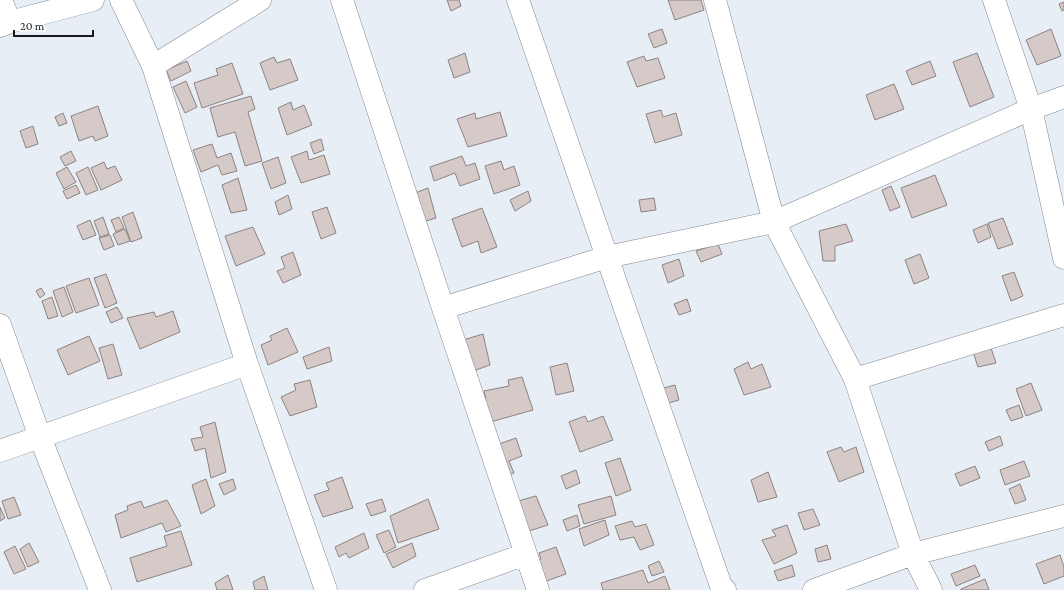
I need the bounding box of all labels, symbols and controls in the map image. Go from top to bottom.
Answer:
scale bar [14,12,93,38]
text: 20 m [20,19,45,33]

